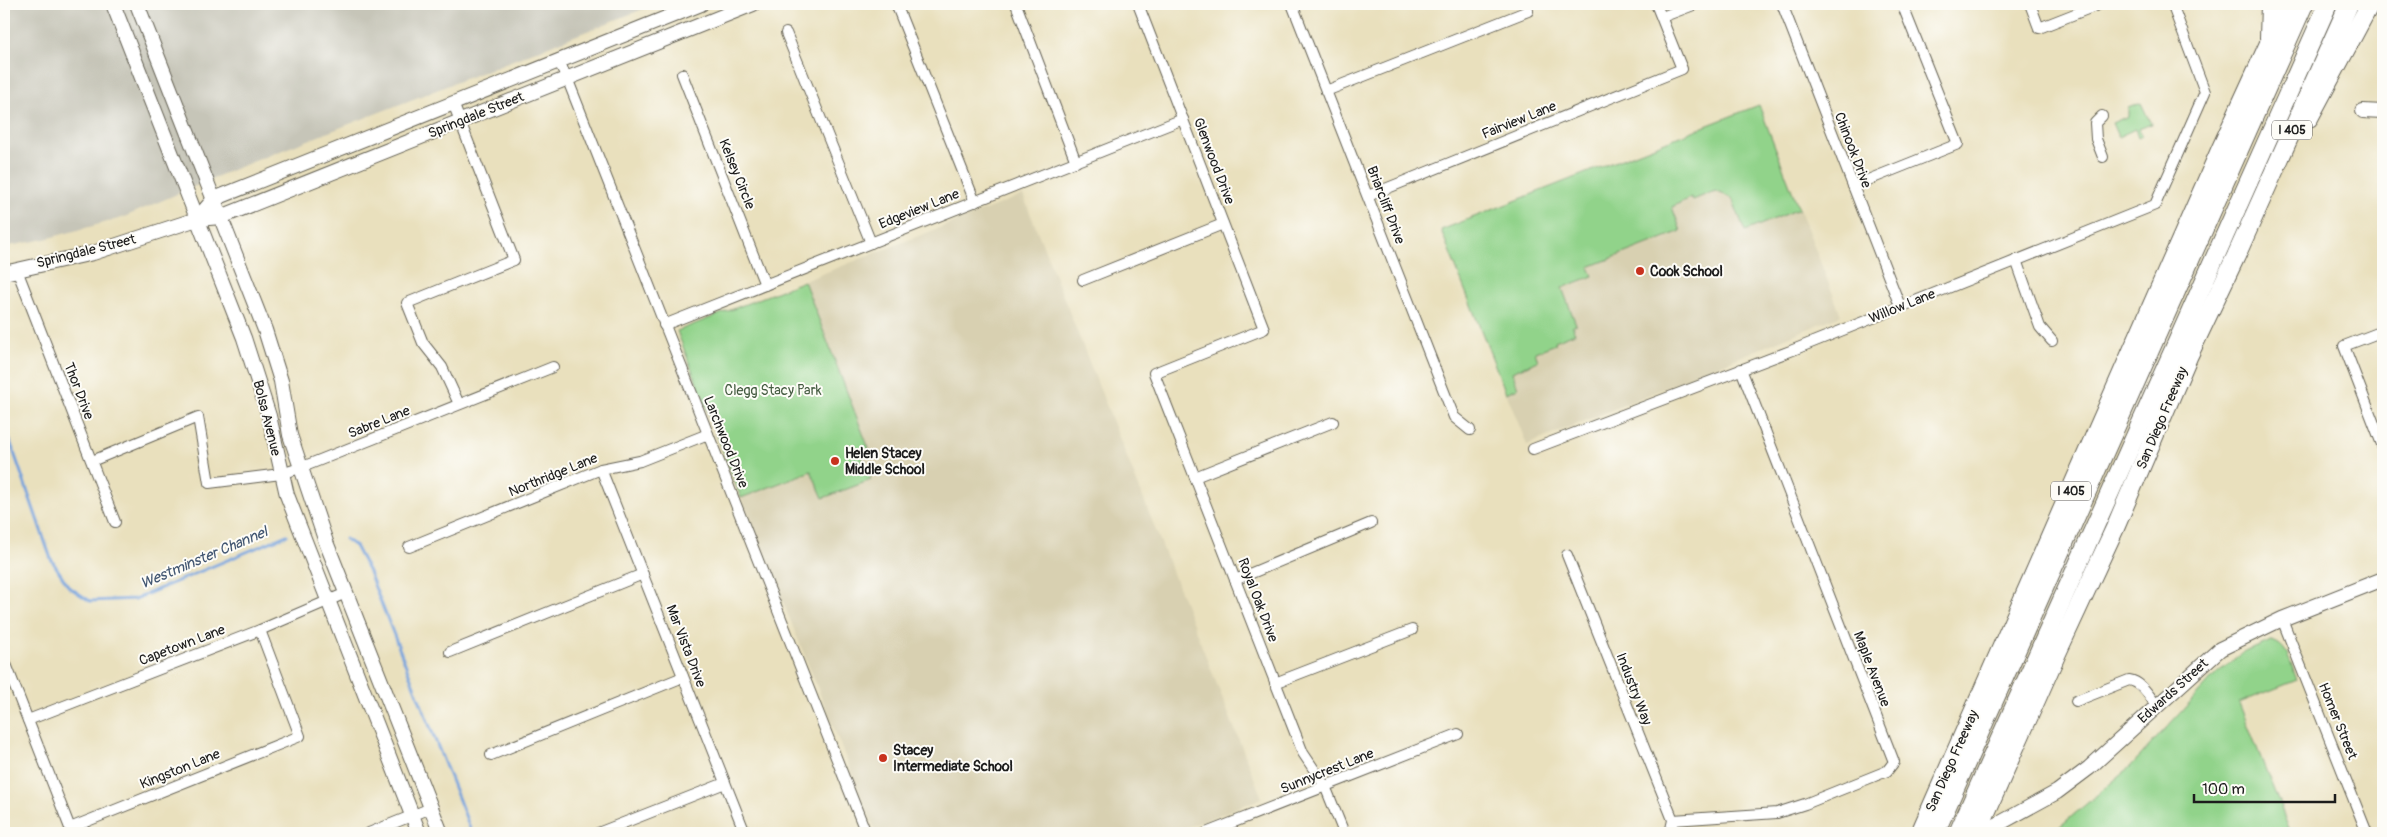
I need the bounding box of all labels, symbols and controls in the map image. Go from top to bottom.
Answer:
street label: Springdale Street [426,88,527,142]
street label: Fairview Lane [1479,97,1559,143]
street label: Chinook Drive [1831,110,1875,190]
street label: Glenwood Drive [1190,115,1238,207]
road number: I 405 [2272,120,2312,140]
street label: Kelsey Circle [715,136,759,212]
street label: Briarcliff Drive [1363,164,1409,246]
street label: Edgeview Lane [876,185,962,233]
street label: Springdale Street [35,230,138,272]
place label: Cook School [1650,263,1723,280]
marker: Cook School [1634,265,1646,277]
street label: Willow Lane [1866,285,1938,327]
street label: Thor Drive [60,360,98,422]
street label: San Diego Freeway [2133,364,2191,472]
street label: Bolsa Avenue [249,378,285,458]
park label: Clegg Stacy Park [725,382,822,399]
street label: Larchwood Drive [700,394,752,490]
street label: Sabre Lane [346,402,412,442]
place label: Helen Stacey Middle School [845,445,925,478]
street label: Northridge Lane [506,449,600,501]
marker: Helen Stacey Middle School [829,455,841,467]
road number: I 405 [2051,482,2091,501]
water label: Westminster Channel [137,522,272,593]
street label: Royal Oak Drive [1234,556,1282,645]
street label: Mar Vista Drive [663,602,710,690]
street label: Capetown Lane [137,621,228,669]
street label: Maple Avenue [1850,629,1894,709]
street label: Industry Way [1612,650,1656,728]
street label: Edwards Street [2134,655,2212,727]
street label: Homer Street [2315,680,2361,762]
street label: San Diego Freeway [1922,707,1982,815]
place label: Stacey Intermediate School [893,742,1013,775]
street label: Sunnycrest Lane [1278,744,1376,797]
street label: Kingston Lane [137,745,223,793]
marker: Stacey Intermediate School [877,752,889,764]
scale bar [2194,772,2336,804]
text: 100 m [2202,780,2245,799]

